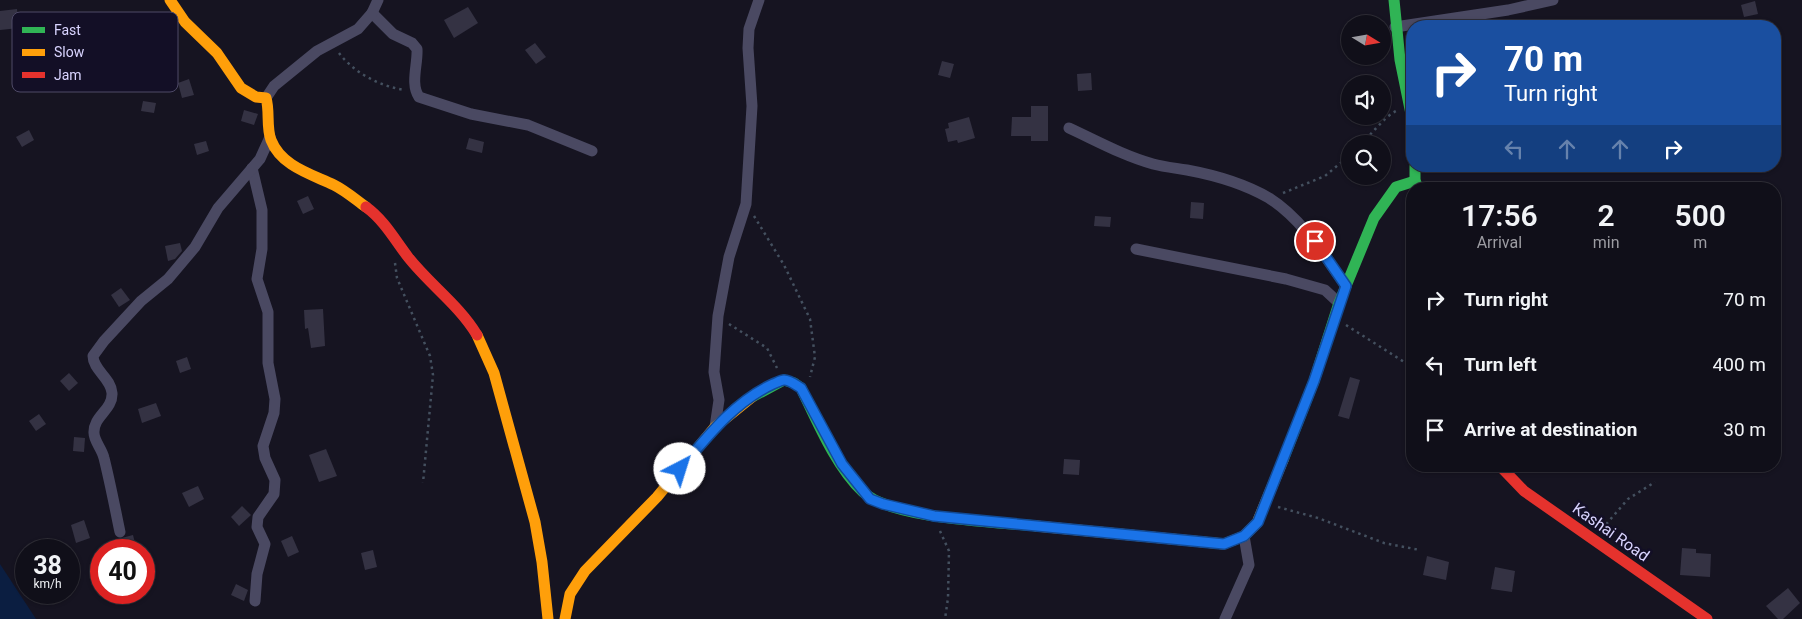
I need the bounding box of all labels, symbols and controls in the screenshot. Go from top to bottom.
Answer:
legend [12,12,178,92]
north arrow [1341,15,1391,65]
map controls [1341,15,1391,185]
text: Fast [54,22,81,38]
text: 70 m [1504,39,1583,80]
icon: right [1421,40,1486,105]
text: Slow [54,44,85,60]
text: Jam [54,67,82,83]
button: sound [1341,75,1391,125]
text: Turn right [1504,81,1598,106]
button: search [1341,135,1391,185]
icon: left [1500,135,1528,163]
icon: ahead [1553,135,1581,163]
icon: ahead [1606,135,1634,163]
icon: right [1659,135,1687,163]
text: 17:56 [1461,198,1538,233]
text: 2 [1598,198,1615,233]
text: 500 [1675,198,1726,233]
pin [1294,220,1336,262]
icon: arrive [1301,227,1329,255]
text: Arrival [1477,233,1522,252]
text: min [1593,233,1620,252]
text: m [1693,233,1707,252]
icon: right [1421,286,1449,314]
text: Turn right [1464,288,1548,311]
text: 70 m [1723,288,1766,311]
icon: left [1421,351,1449,379]
text: Turn left [1464,353,1537,376]
text: 400 m [1713,353,1766,376]
icon: arrive [1421,416,1449,444]
text: Arrive at destination [1464,418,1637,441]
text: 30 m [1723,418,1766,441]
position arrow [653,442,705,494]
street label: Kashai Road [1569,499,1653,565]
speed limit sign: 40 [90,539,155,604]
text: 38 [33,551,62,580]
text: km/h [33,577,62,591]

